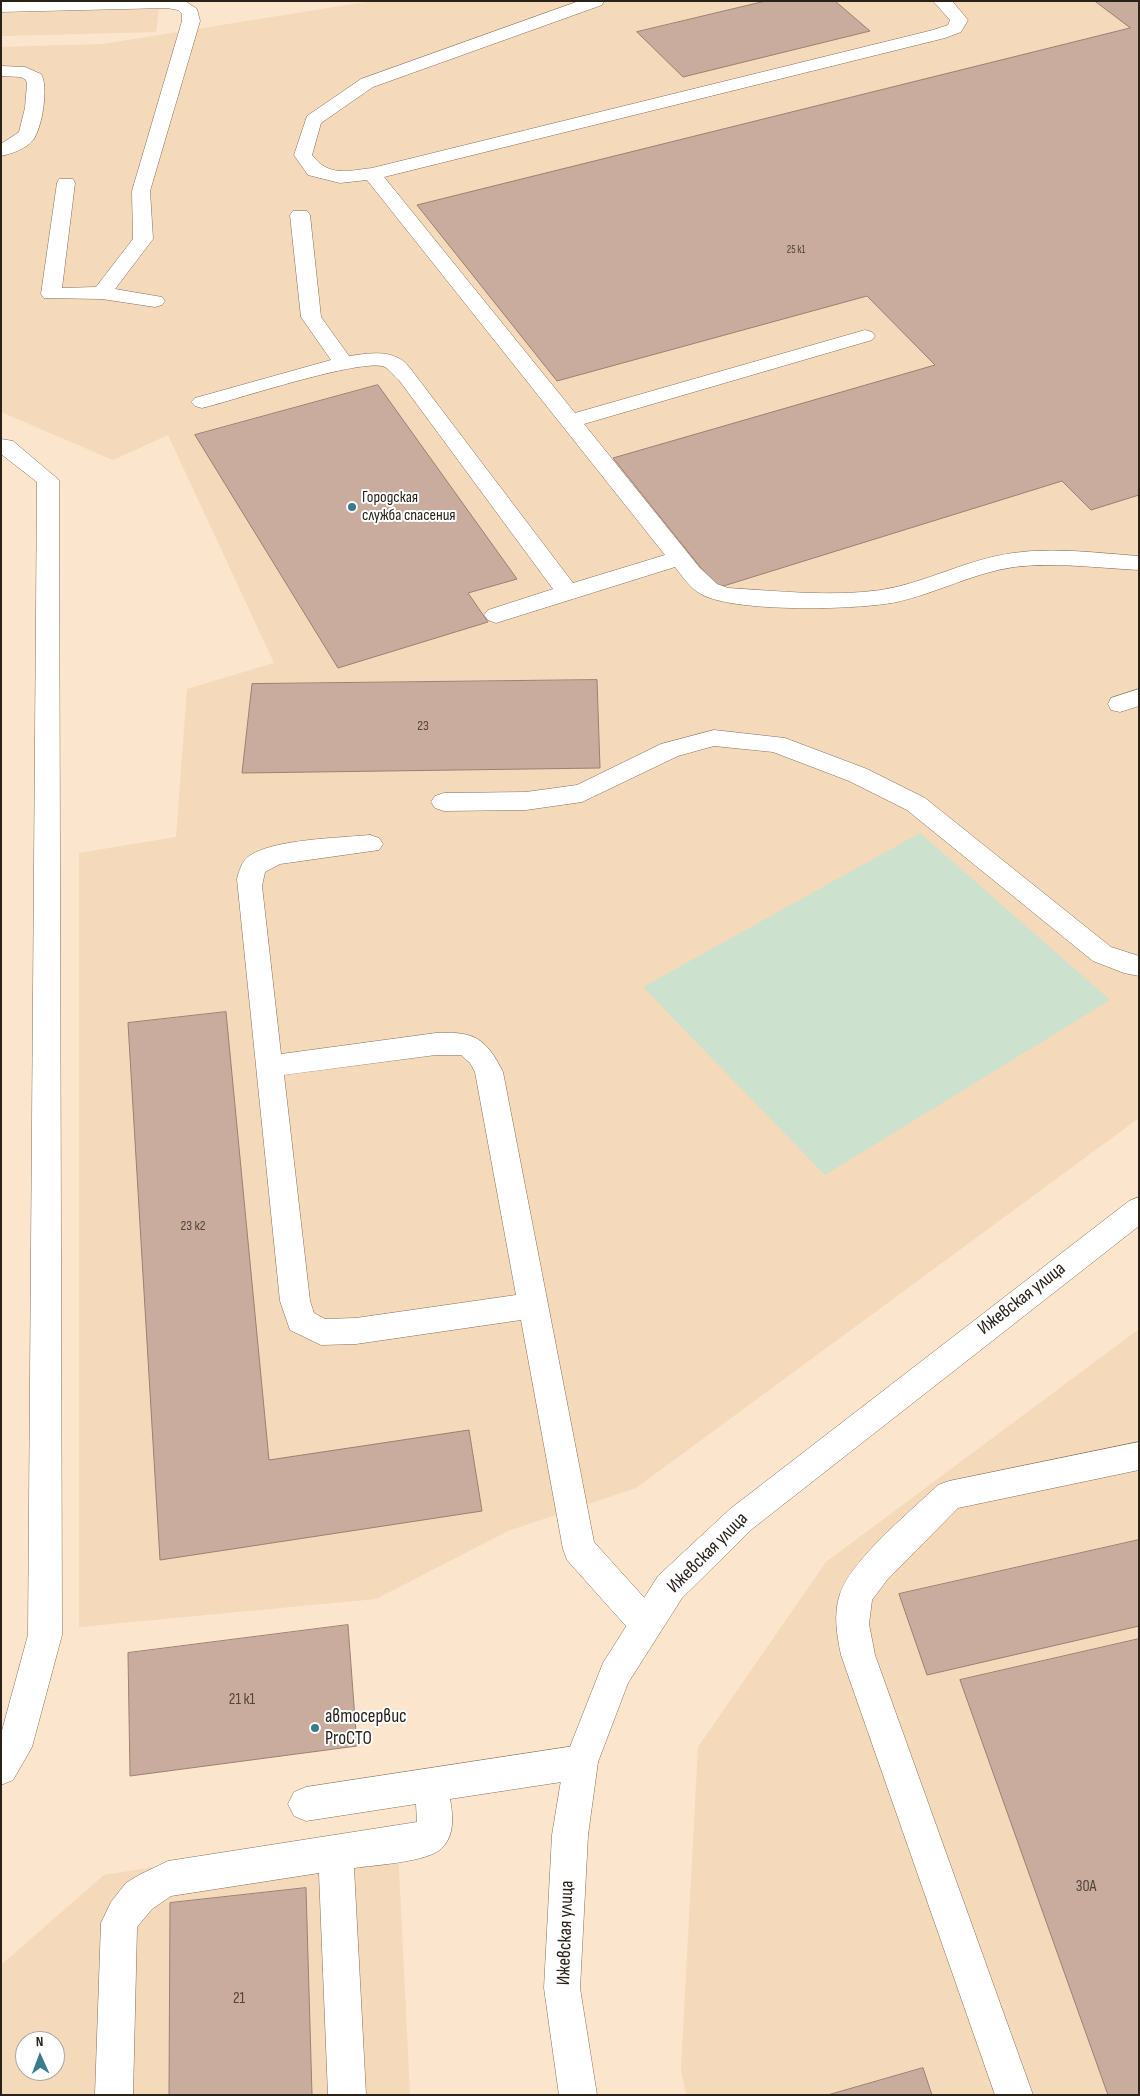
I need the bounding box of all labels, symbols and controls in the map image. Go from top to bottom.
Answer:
house number: 25 к1 [787,243,805,257]
place label: Городская служба спасения [362,488,456,526]
marker: Городская служба спасения [346,501,358,513]
house number: 23 [417,718,429,734]
house number: 23 к2 [181,1218,205,1234]
street label: Ижевская улица [974,1258,1070,1340]
street label: Ижевская улица [663,1508,753,1598]
house number: 21 к1 [229,1690,255,1710]
place label: автосервис ProСТО [325,1706,407,1750]
marker: автосервис ProСТО [309,1722,321,1734]
house number: 30А [1076,1877,1096,1897]
street label: Ижевская улица [553,1880,579,1986]
house number: 21 [233,1989,245,2009]
north arrow [15,2031,65,2081]
text: N [35,2033,44,2050]

